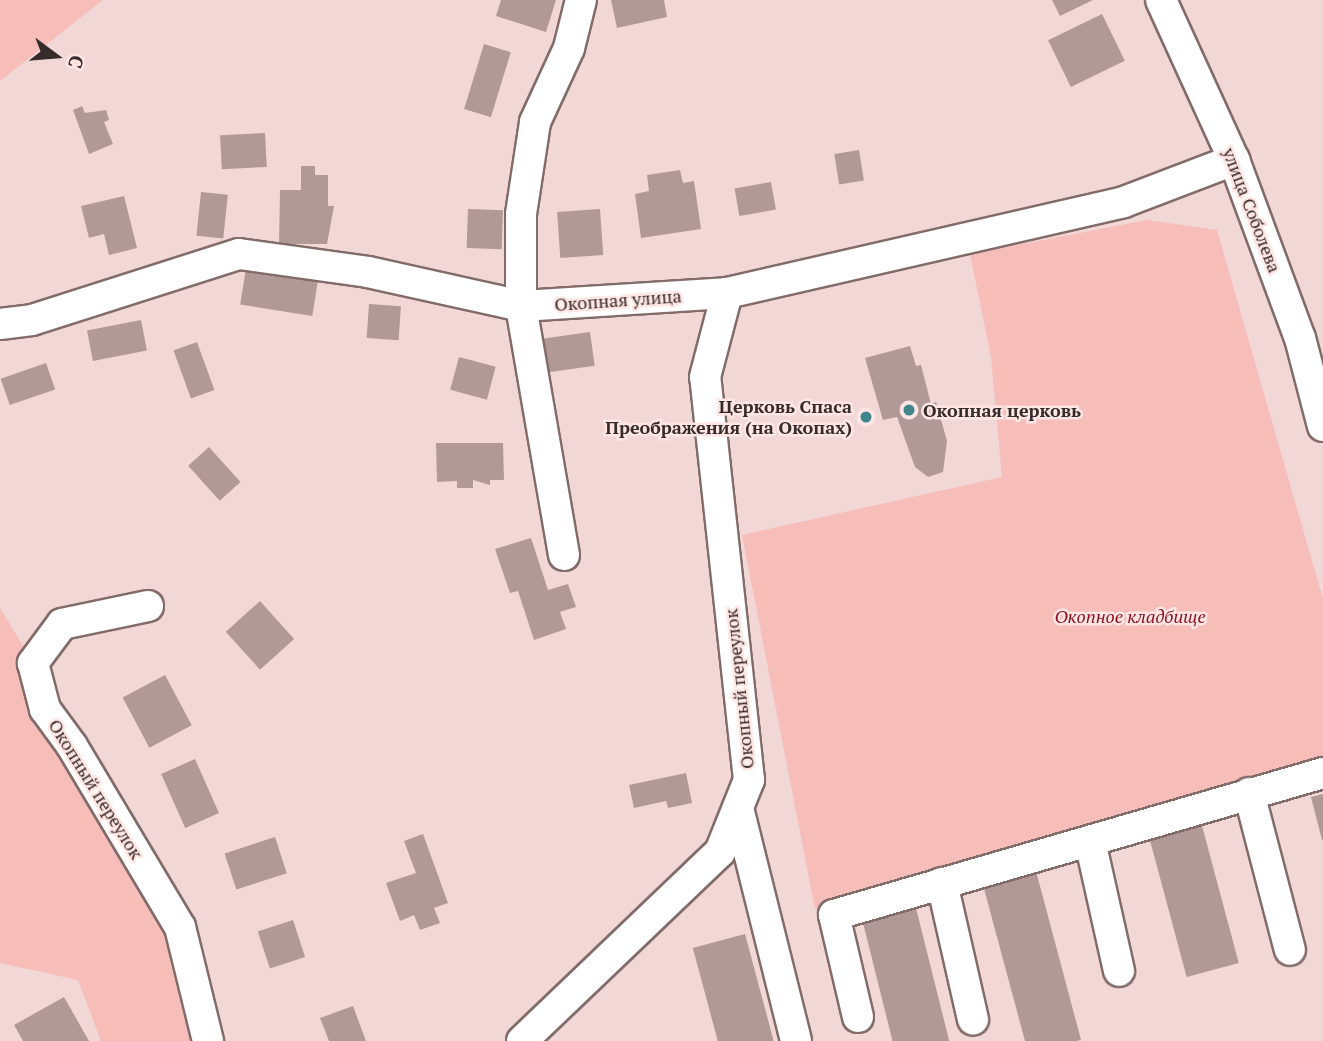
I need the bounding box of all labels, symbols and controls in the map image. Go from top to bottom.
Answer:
north arrow [21,21,91,91]
text: С [63,53,90,71]
street label: улица Соболева [1218,145,1286,275]
street label: Окопная улица [554,285,682,315]
place label: Церковь Спаса Преображения (на Окопах) [605,396,852,438]
place label: Окопная церковь [923,399,1081,421]
marker: Окопная церковь [901,402,917,418]
marker: Церковь Спаса Преображения (на Окопах) [858,409,874,425]
park label: Окопное кладбище [1054,605,1206,627]
street label: Окопный переулок [720,608,758,770]
street label: Окопный переулок [44,715,148,863]

